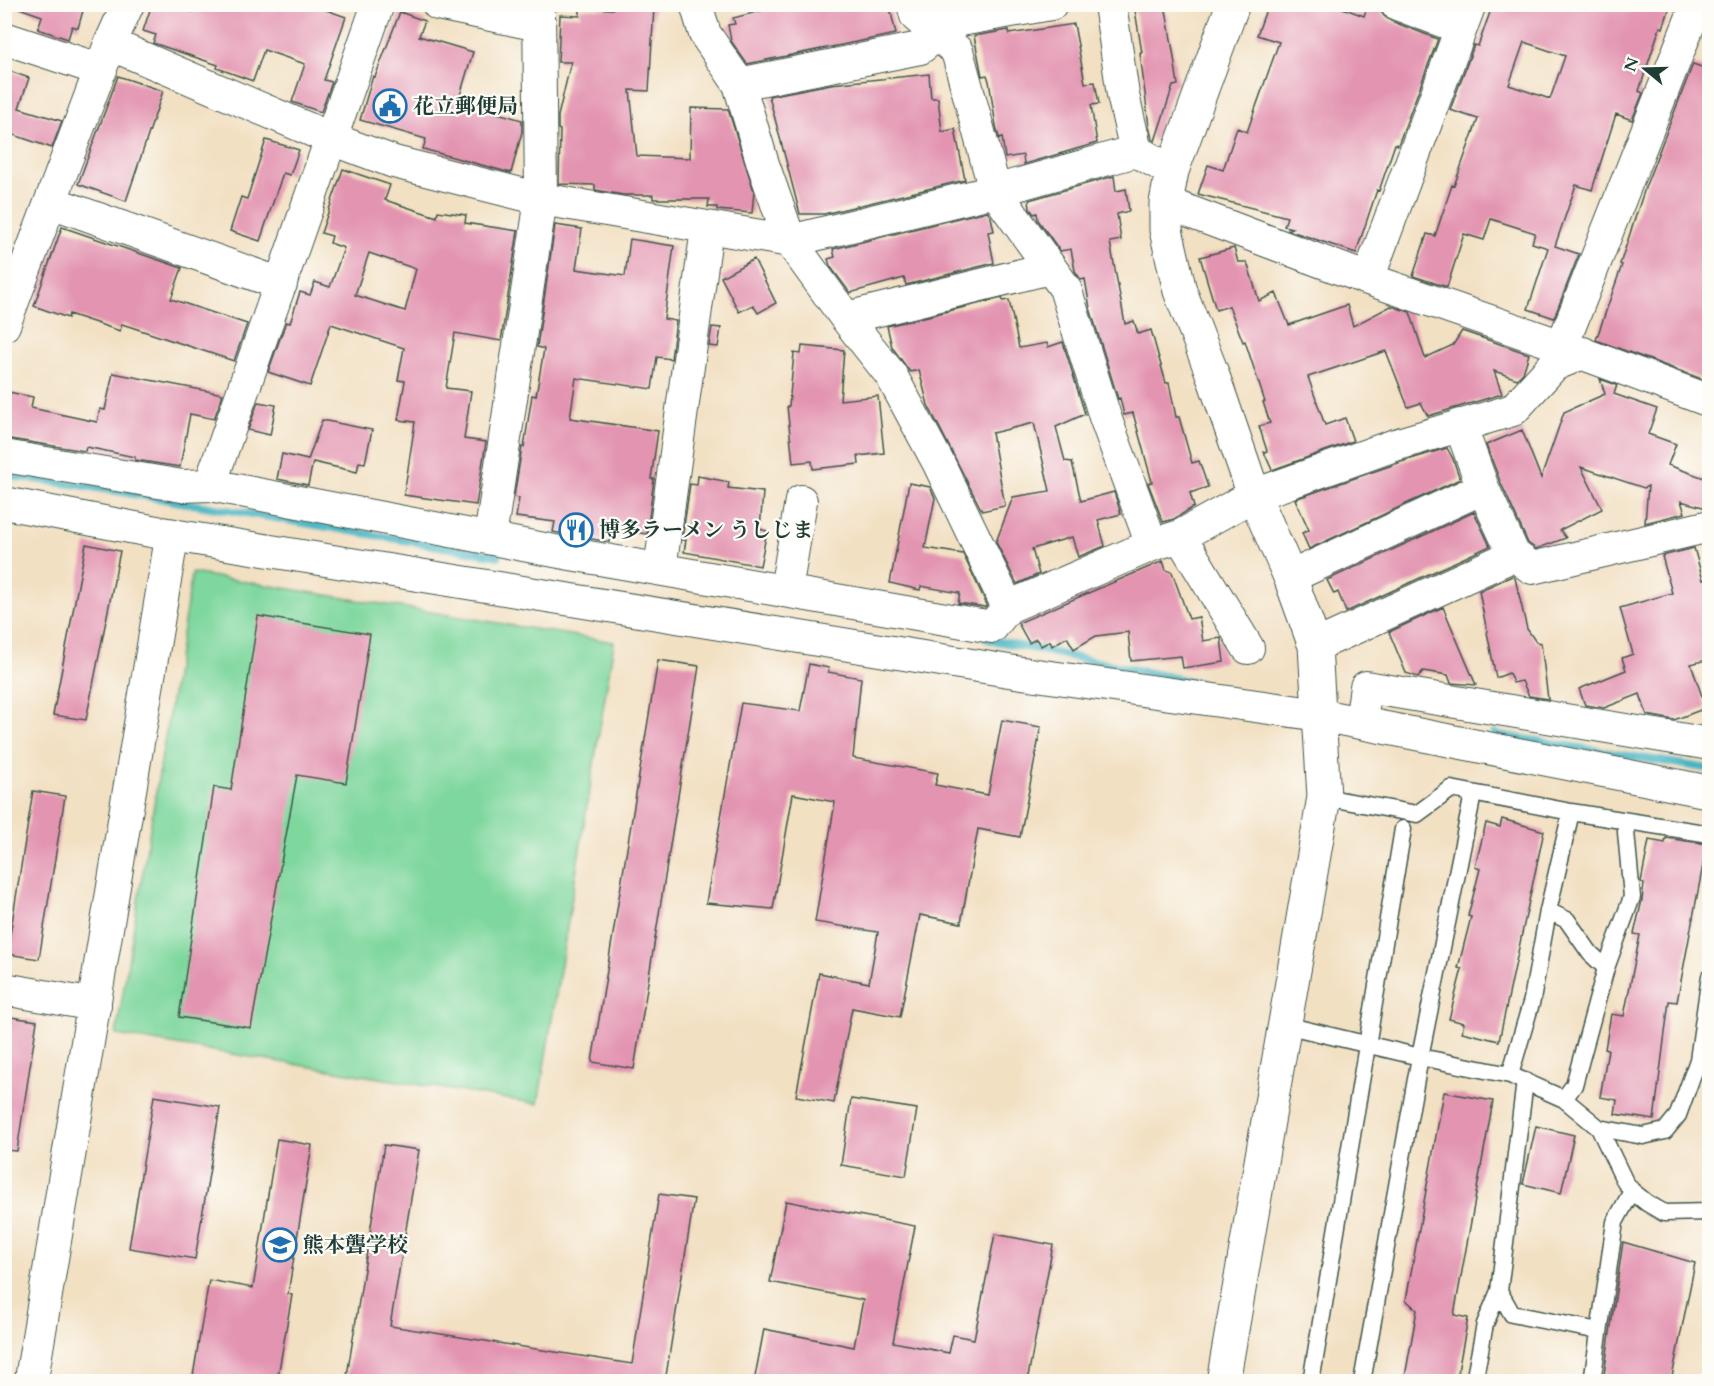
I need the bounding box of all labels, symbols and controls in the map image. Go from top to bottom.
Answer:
north arrow [1615,39,1675,99]
text: N [1619,54,1644,75]
public building icon: 花立郵便局 [372,88,408,124]
place label: 花立郵便局 [413,92,518,121]
restaurant icon: 博多ラーメン うしじま [558,512,594,548]
place label: 博多ラーメン うしじま [599,516,814,545]
school or university icon: 熊本聾学校 [262,1227,298,1263]
place label: 熊本聾学校 [303,1231,408,1260]

